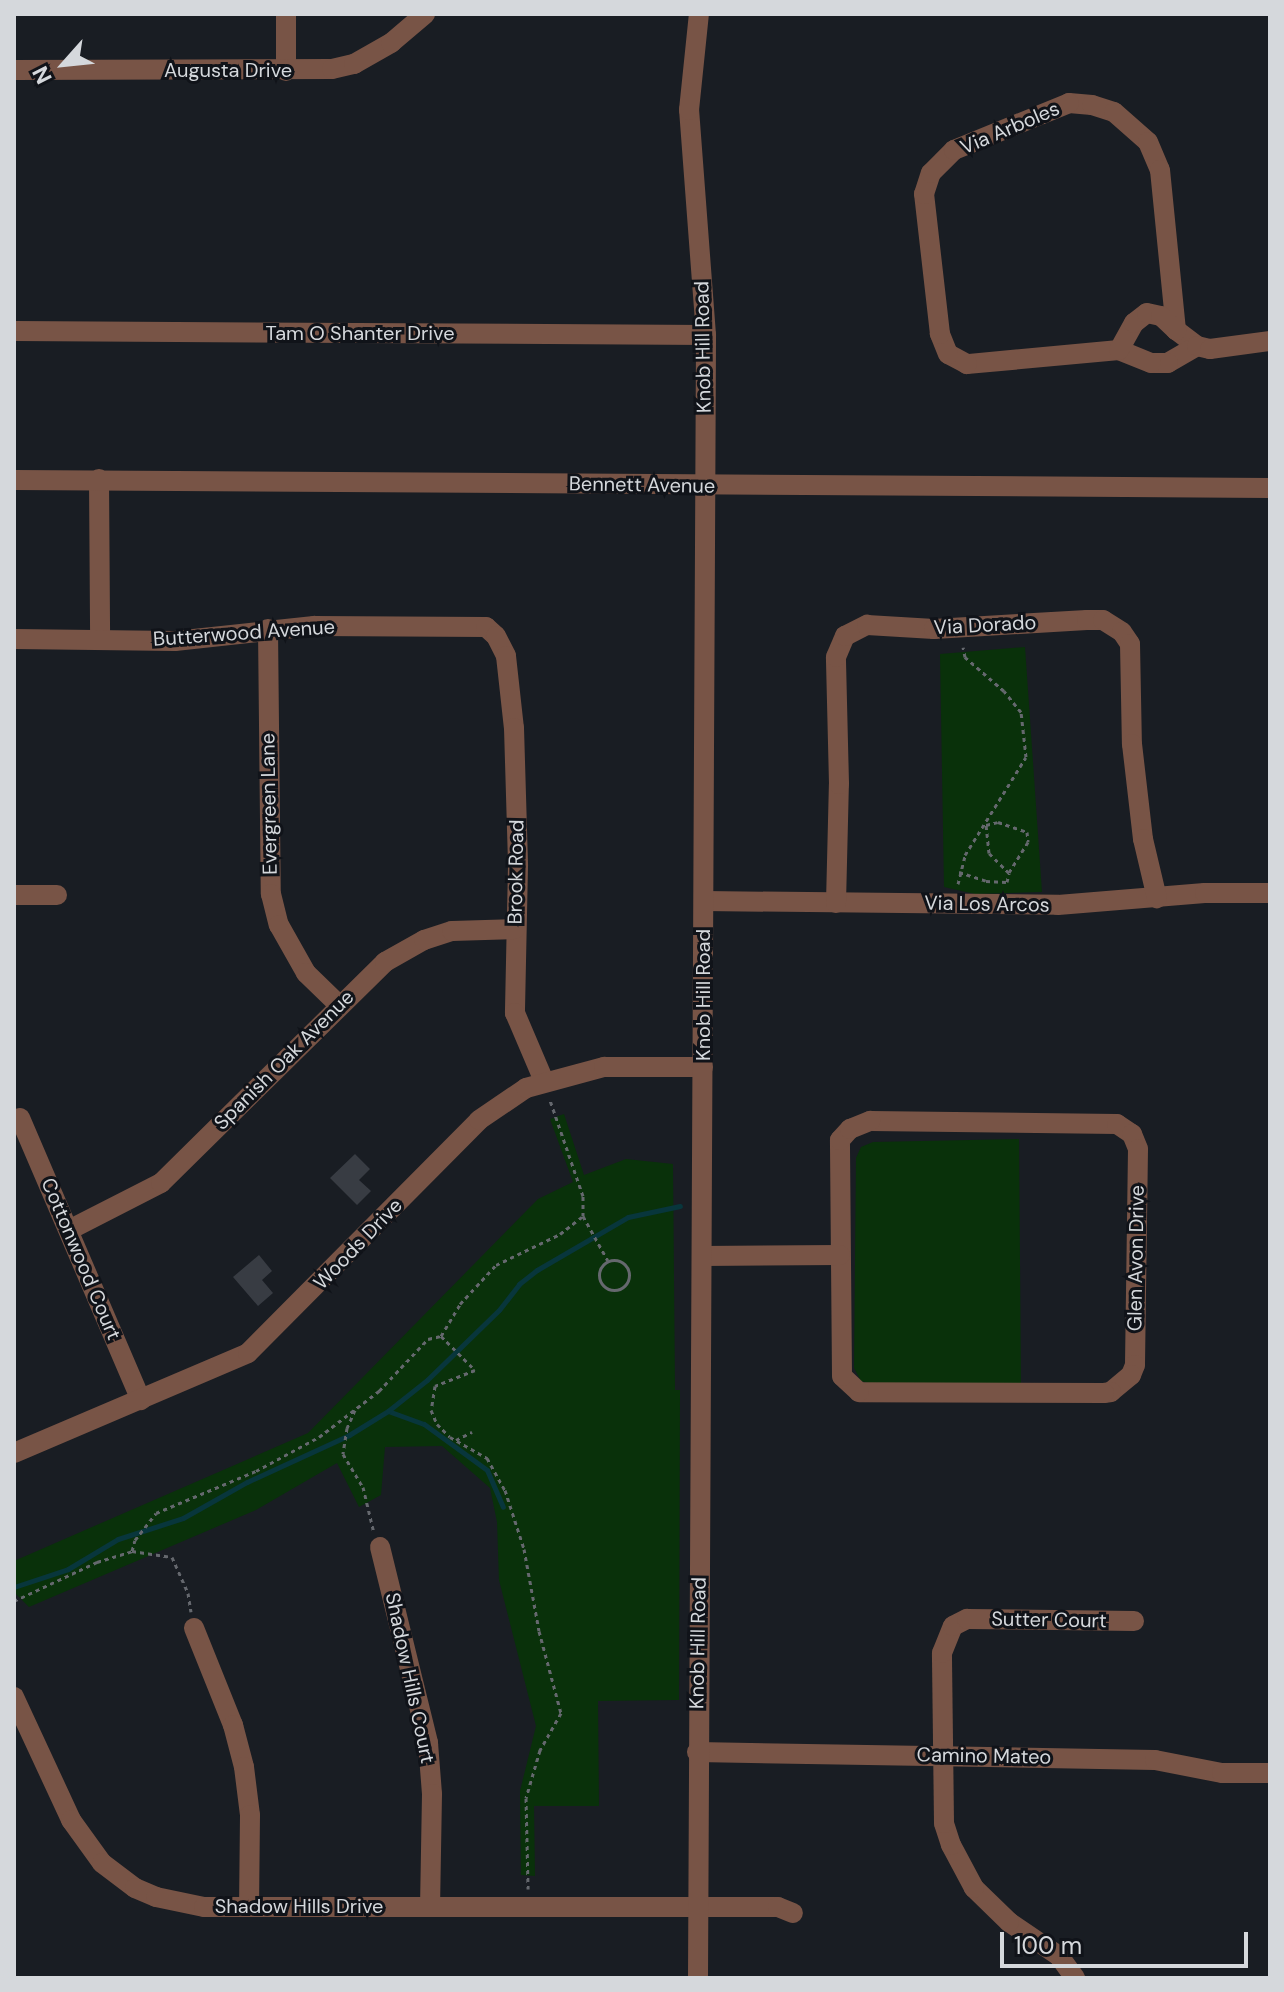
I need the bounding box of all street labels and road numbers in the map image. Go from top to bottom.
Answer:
street label: Augusta Drive [164,58,292,82]
street label: Via Arboles [957,96,1063,160]
street label: Knob Hill Road [690,281,716,413]
street label: Tam O Shanter Drive [265,321,455,345]
street label: Bennett Avenue [569,472,715,498]
street label: Via Dorado [933,610,1037,640]
street label: Butterwood Avenue [152,615,336,651]
street label: Evergreen Lane [256,733,282,875]
street label: Brook Road [503,819,529,925]
street label: Via Los Arcos [924,891,1050,917]
street label: Knob Hill Road [691,929,715,1061]
street label: Spanish Oak Avenue [209,985,359,1135]
street label: Cottonwood Court [36,1174,126,1344]
street label: Glen Avon Drive [1123,1185,1149,1331]
street label: Woods Drive [309,1193,407,1295]
street label: Knob Hill Road [685,1577,711,1709]
street label: Shadow Hills Court [380,1590,440,1766]
street label: Sutter Court [991,1607,1107,1633]
street label: Camino Mateo [916,1743,1052,1769]
street label: Shadow Hills Drive [215,1894,383,1918]

